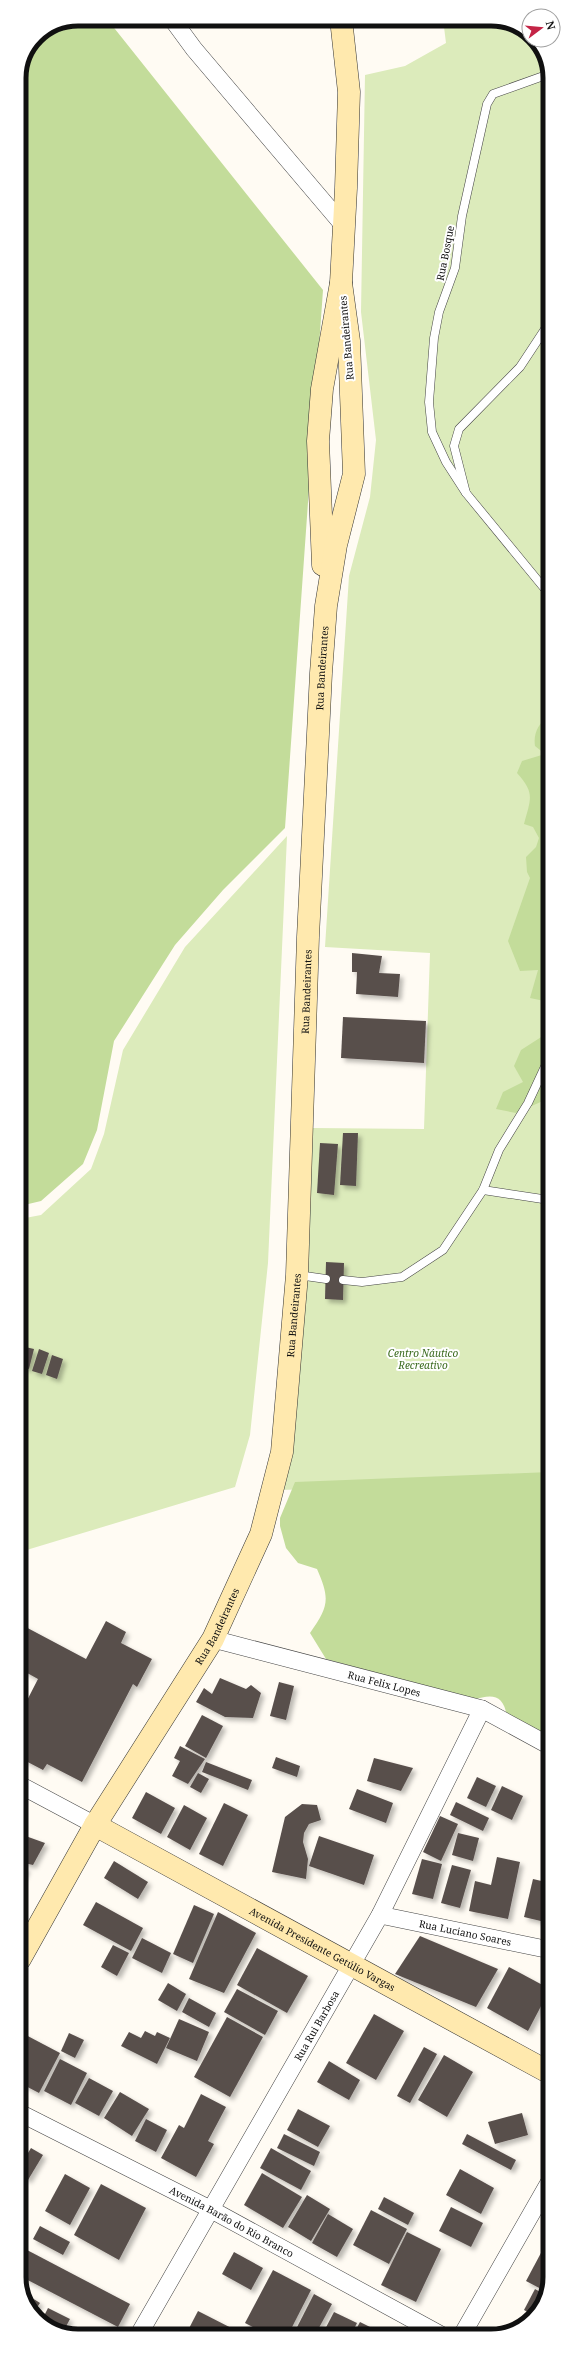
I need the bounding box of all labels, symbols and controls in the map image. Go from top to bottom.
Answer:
north arrow [521,8,561,48]
text: N [543,19,560,32]
street label: Rua Bosque [433,224,457,282]
street label: Rua Bandeirantes [335,295,357,381]
street label: Rua Bandeirantes [312,625,332,711]
street label: Rua Bandeirantes [298,949,315,1034]
street label: Rua Bandeirantes [283,1272,304,1358]
park label: Centro Náutico Recreativo [388,1346,458,1372]
street label: Rua Bandeirantes [192,1585,243,1667]
street label: Rua Felix Lopes [346,1667,423,1700]
street label: Avenida Presidente Getúlio Vargas [247,1904,398,1995]
street label: Rua Luciano Soares [418,1916,513,1949]
street label: Rua Rui Barbosa [291,1988,342,2063]
street label: Avenida Barão do Rio Branco [167,2183,297,2261]

